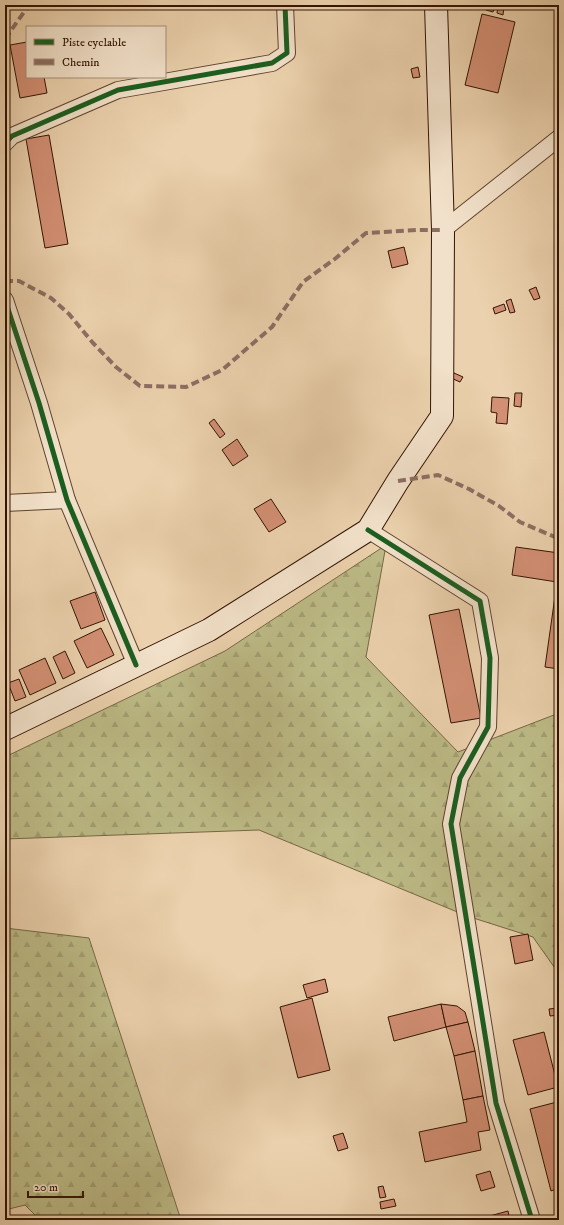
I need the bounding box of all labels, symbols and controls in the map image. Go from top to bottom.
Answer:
legend [26,26,166,78]
text: Piste cyclable [62,35,126,50]
text: Chemin [62,55,100,70]
scale bar [28,1173,83,1199]
text: 20 m [34,1180,58,1195]

